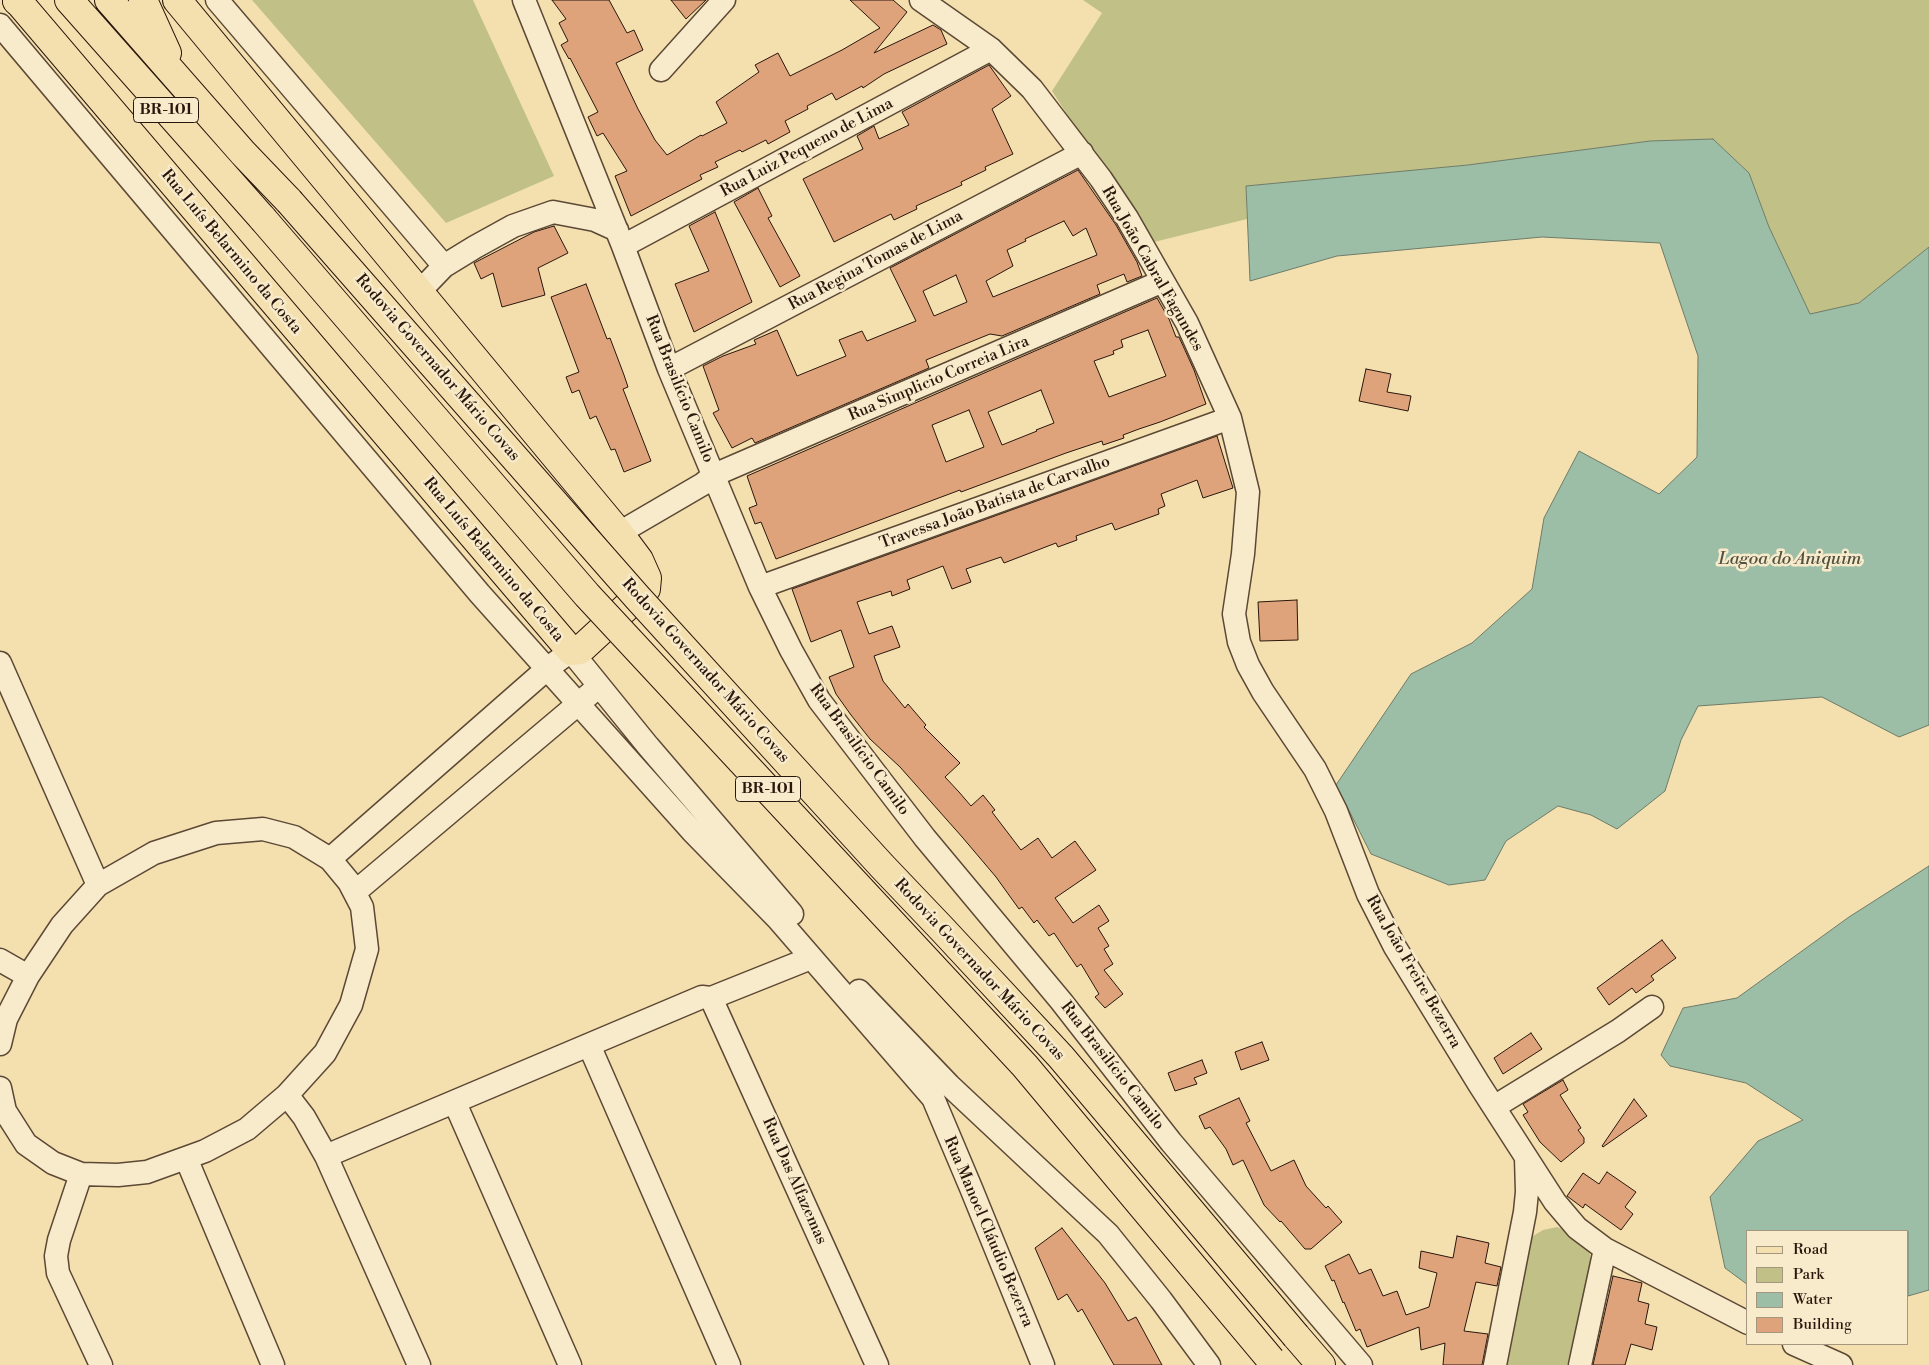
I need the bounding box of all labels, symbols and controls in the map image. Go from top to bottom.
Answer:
street label: Rua Luiz Pequeno de Lima [717,94,897,202]
road number: BR-101 [134,98,198,122]
street label: Rua Luís Belarmino da Costa [156,166,306,338]
street label: Rua João Cabral Fagundes [1097,183,1207,355]
street label: Rua Regina Tomas de Lima [786,207,966,315]
street label: Rodovia Governador Mário Covas [351,271,523,465]
street label: Rua Brasilício Camilo [641,312,717,466]
street label: Rua Simplicio Correia Lira [846,332,1032,426]
street label: Travessa João Batista de Carvalho [877,452,1113,554]
street label: Rua Luís Belarmino da Costa [418,474,568,646]
water label: Lagoa do Aniquim [1719,549,1861,571]
street label: Rodovia Governador Mário Covas [617,575,793,767]
street label: Rua Brasilício Camilo [805,681,913,819]
road number: BR-101 [736,776,800,802]
street label: Rodovia Governador Mário Covas [890,875,1068,1065]
street label: Rua João Freire Bezerra [1361,892,1465,1052]
street label: Rua Brasilício Camilo [1056,998,1168,1134]
street label: Rua Das Alfazemas [757,1115,831,1247]
street label: Rua Manoel Cláudio Bezerra [939,1134,1037,1330]
legend [1746,1230,1909,1345]
text: Road [1793,1240,1828,1259]
text: Park [1793,1265,1824,1284]
text: Water [1793,1290,1832,1309]
text: Building [1793,1315,1852,1334]

